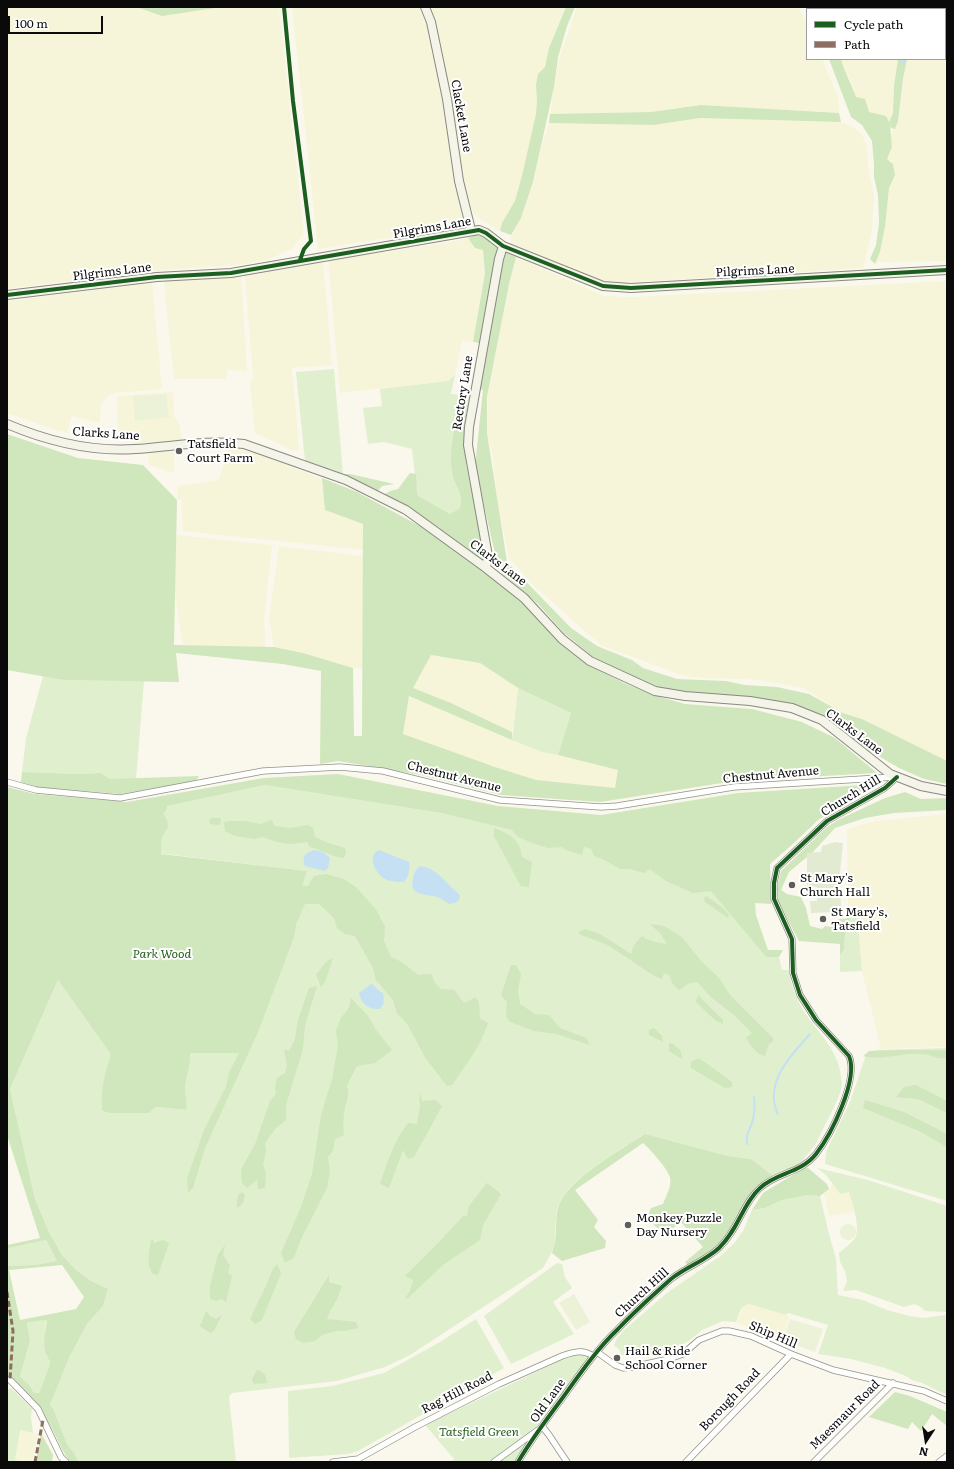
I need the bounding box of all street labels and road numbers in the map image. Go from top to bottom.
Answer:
street label: Clacket Lane [448,79,474,153]
street label: Pilgrims Lane [392,214,472,242]
street label: Pilgrims Lane [72,260,152,284]
street label: Pilgrims Lane [715,262,795,280]
street label: Rectory Lane [450,355,476,431]
street label: Clarks Lane [72,424,140,444]
street label: Clarks Lane [467,537,529,589]
street label: Clarks Lane [823,706,885,758]
street label: Chestnut Avenue [406,758,502,796]
street label: Chestnut Avenue [722,764,820,786]
street label: Church Hill [818,772,884,820]
street label: Church Hill [612,1265,672,1321]
street label: Ship Hill [747,1318,799,1352]
street label: Borough Road [697,1366,763,1434]
street label: Rag Hill Road [419,1369,495,1417]
street label: Old Lane [527,1376,569,1426]
street label: Maesmaur Road [807,1377,883,1453]

